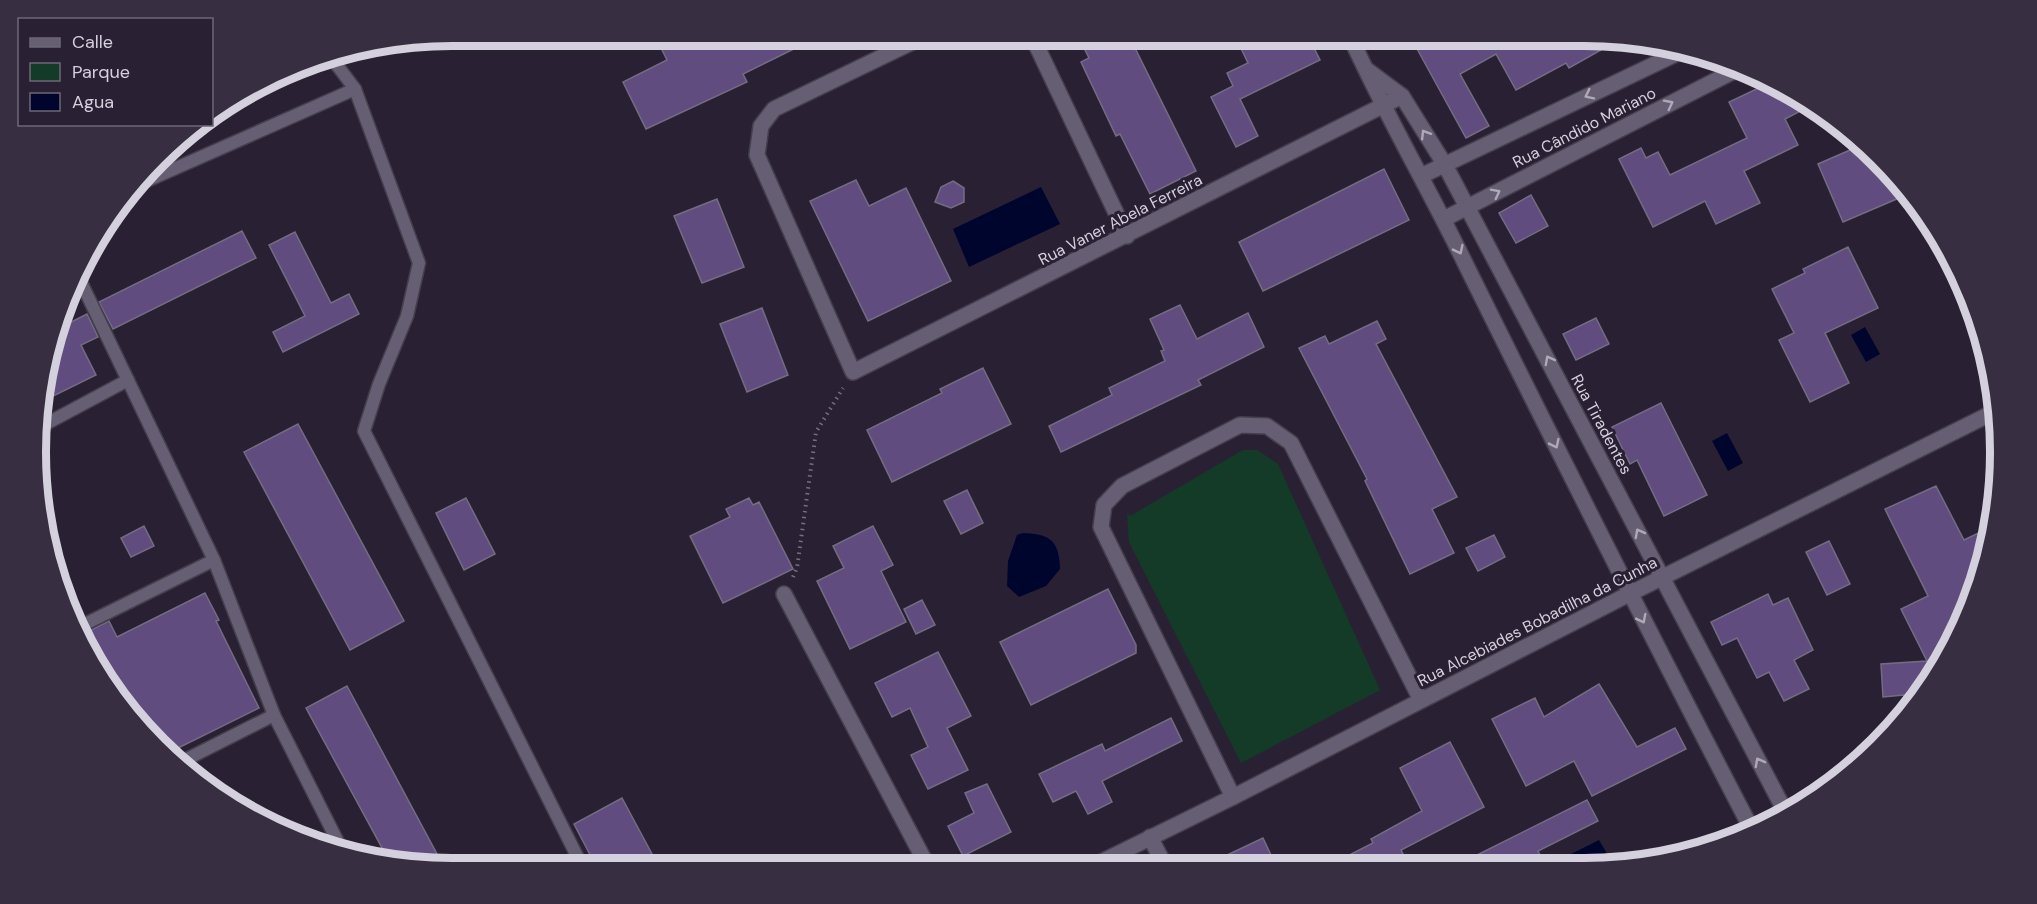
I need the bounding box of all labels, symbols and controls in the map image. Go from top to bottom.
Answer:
legend [18,18,213,126]
text: Calle [72,30,113,54]
text: Parque [72,60,130,84]
street label: Rua Cândido Mariano [1509,82,1659,173]
one-way arrow [1585,88,1596,100]
text: Agua [72,90,114,114]
one-way arrow [1663,100,1674,111]
one-way arrow [1421,130,1433,140]
street label: Rua Vaner Abela Ferreira [1035,169,1206,270]
one-way arrow [1489,188,1500,200]
one-way arrow [1452,244,1463,255]
one-way arrow [1545,356,1556,367]
street label: Rua Tiradentes [1566,371,1637,478]
one-way arrow [1547,438,1559,449]
one-way arrow [1635,529,1646,540]
street label: Rua Alcebiades Bobadilha da Cunha [1414,552,1661,691]
one-way arrow [1634,612,1646,623]
one-way arrow [1755,757,1766,768]

